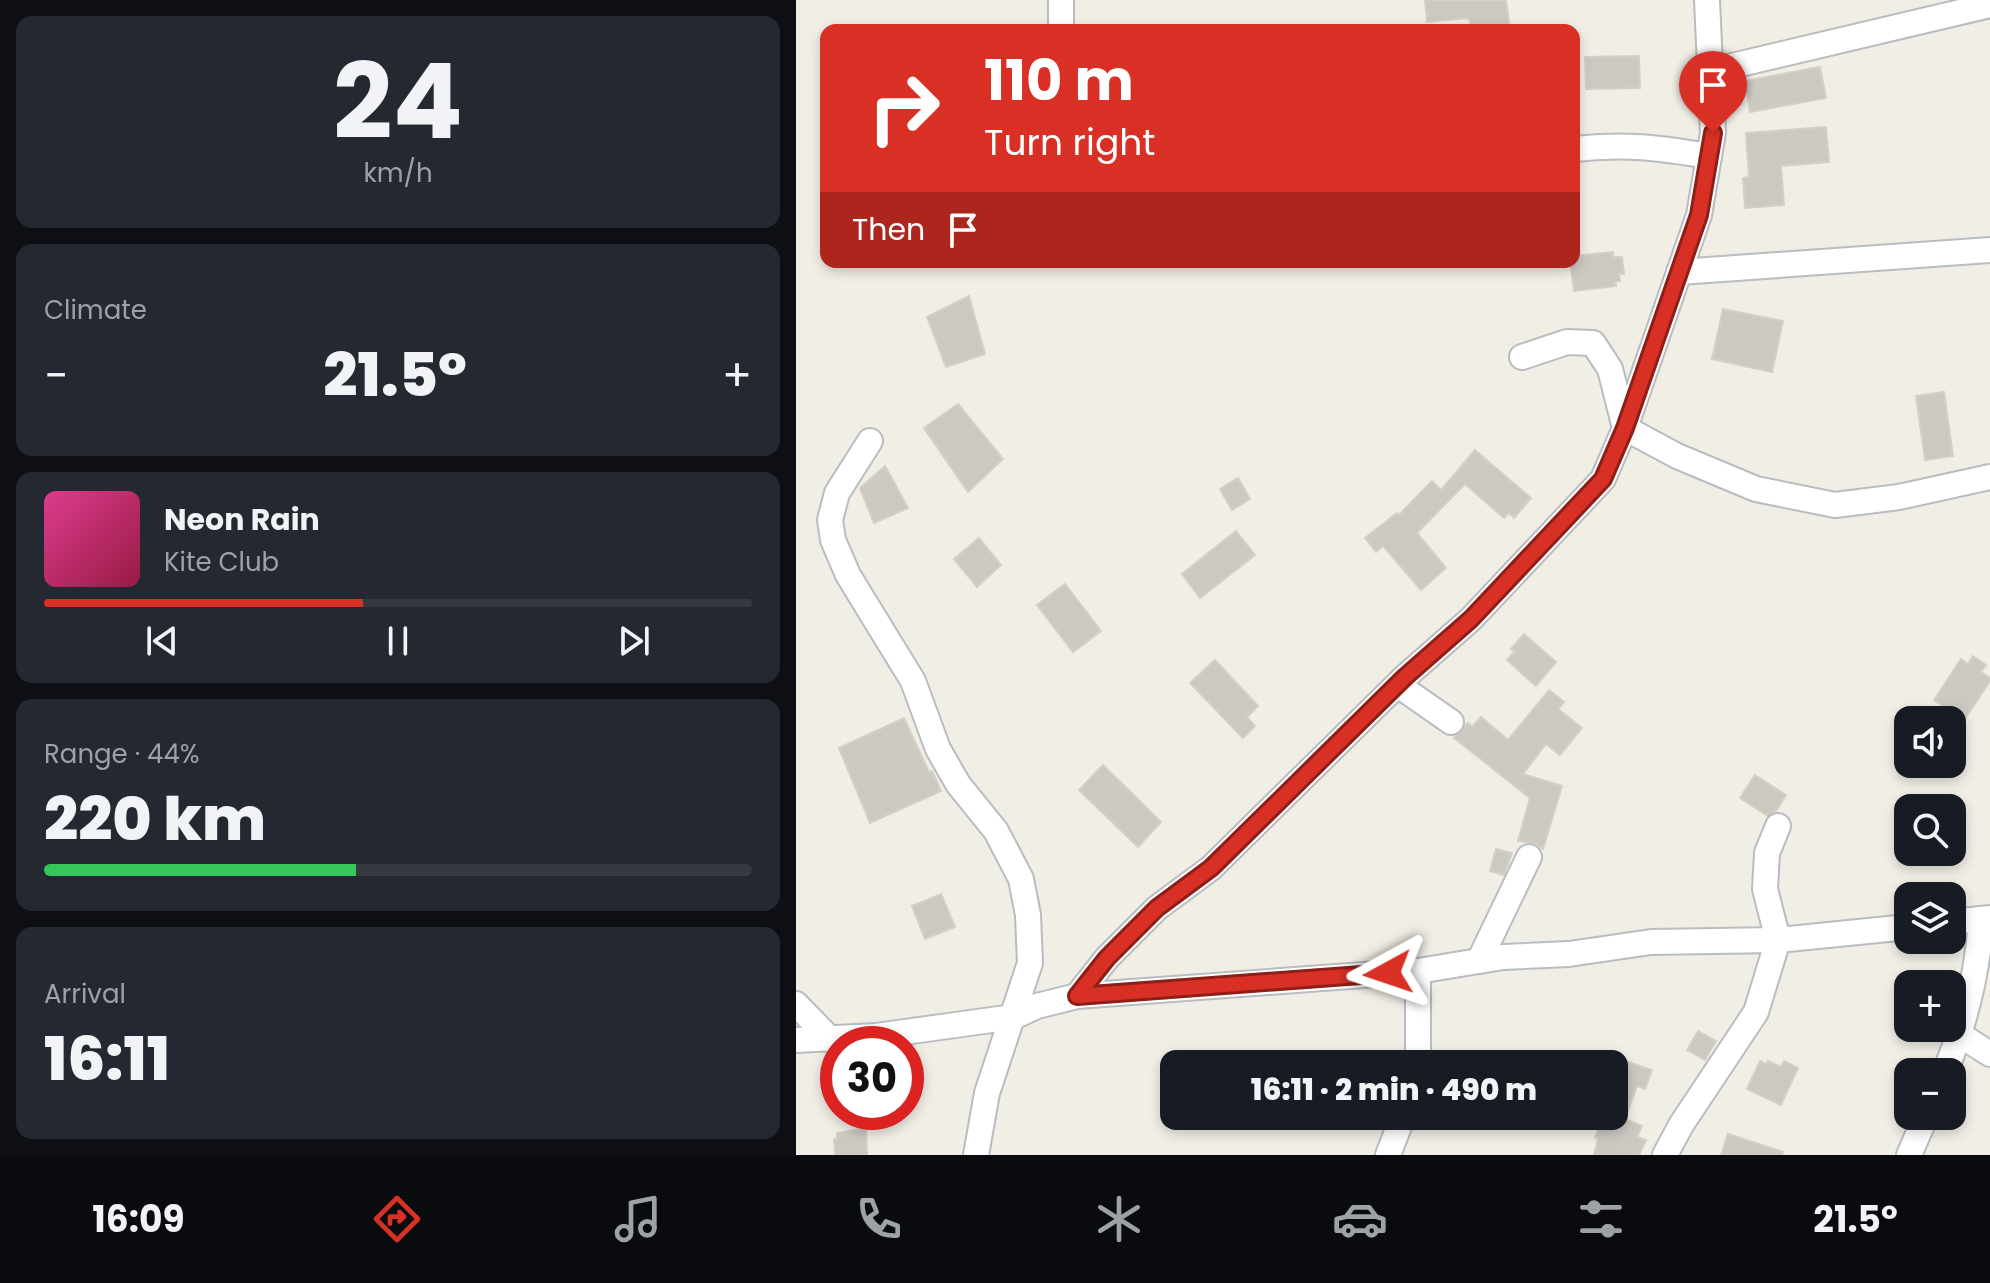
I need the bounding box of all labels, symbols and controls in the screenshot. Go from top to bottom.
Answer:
text: 24 [333,29,463,174]
text: 110 m [984,41,1134,120]
pin [1679,51,1747,133]
icon: right [852,56,956,160]
icon: arrive [1691,63,1735,107]
text: Turn right [984,117,1155,168]
text: km/h [363,155,433,191]
text: Then [852,208,925,251]
icon: arrive [941,208,985,252]
text: Climate [44,292,147,328]
text: 21.5° [323,333,467,417]
text: − [44,345,68,406]
text: + [722,345,752,406]
text: Neon Rain [164,498,320,541]
text: Kite Club [164,544,279,580]
icon: previous [140,619,184,663]
icon: pause [376,619,420,663]
icon: next [612,619,656,663]
map controls [1894,706,1966,1130]
button: sound [1894,706,1966,778]
text: Range · 44% [44,736,200,772]
text: 220 km [44,777,266,861]
button: search [1894,794,1966,866]
button: layers [1894,882,1966,954]
position arrow [1346,931,1430,1015]
button: + [1894,970,1966,1042]
text: Arrival [44,976,126,1012]
text: 16:11 [44,1017,170,1101]
speed limit sign: 30 [820,1026,924,1130]
button: − [1894,1058,1966,1130]
text: 16:11 · 2 min · 490 m [1251,1068,1537,1111]
icon: directions [369,1191,425,1247]
icon: music [610,1191,666,1247]
icon: phone [851,1191,907,1247]
icon: climate [1091,1191,1147,1247]
icon: car [1332,1191,1388,1247]
icon: filters [1573,1191,1629,1247]
text: 16:09 [92,1194,185,1245]
text: 21.5° [1813,1194,1898,1245]

